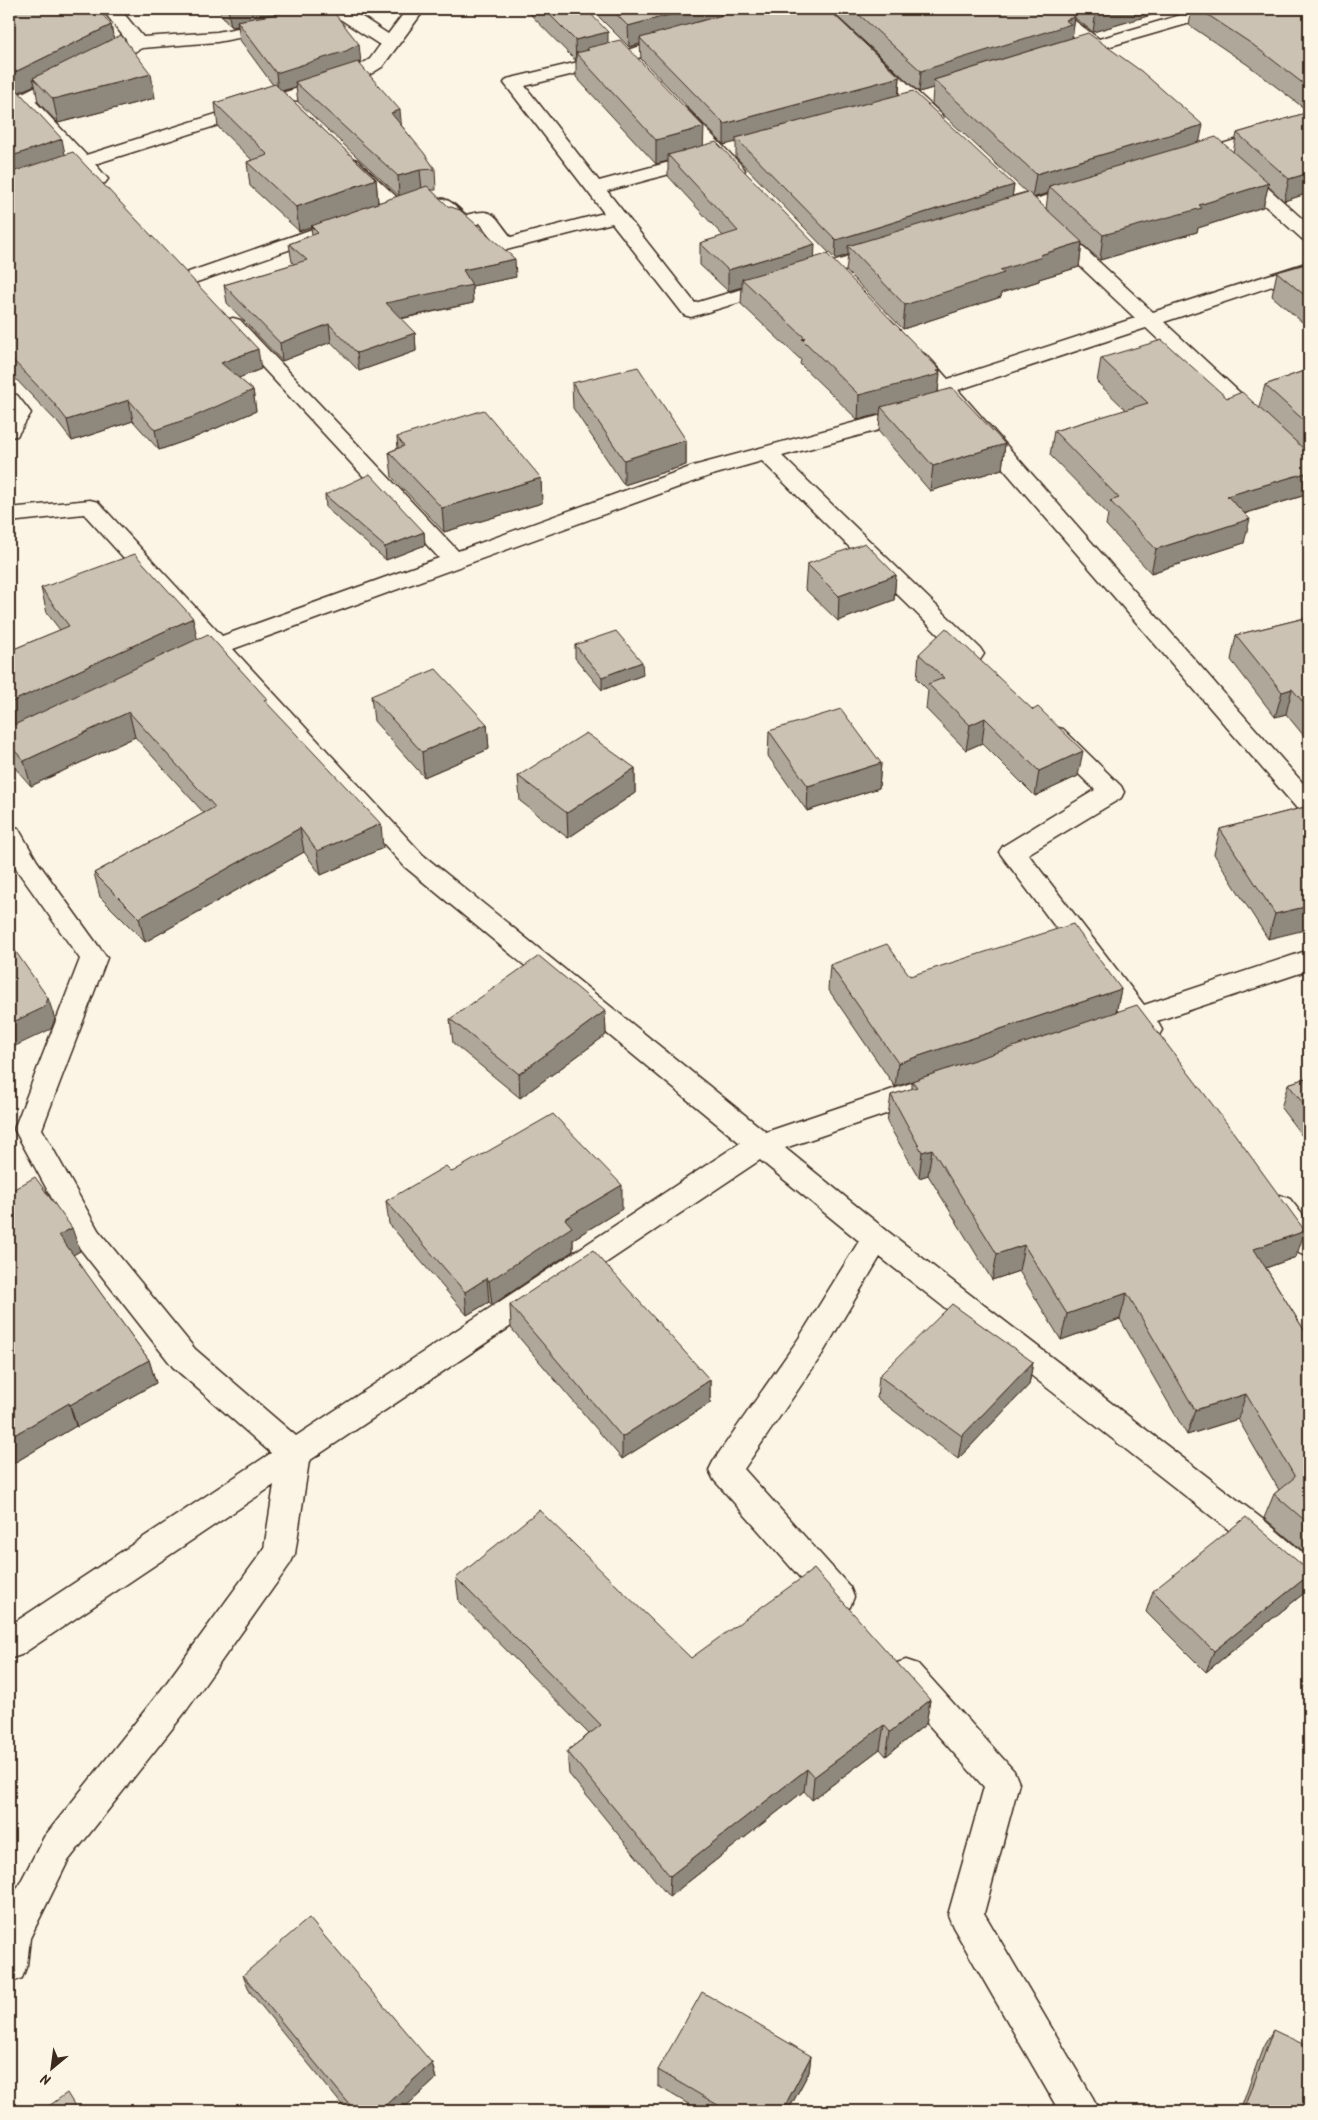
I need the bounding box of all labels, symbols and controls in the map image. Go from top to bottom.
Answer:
north arrow [28,2042,78,2092]
text: N [37,2067,55,2090]

